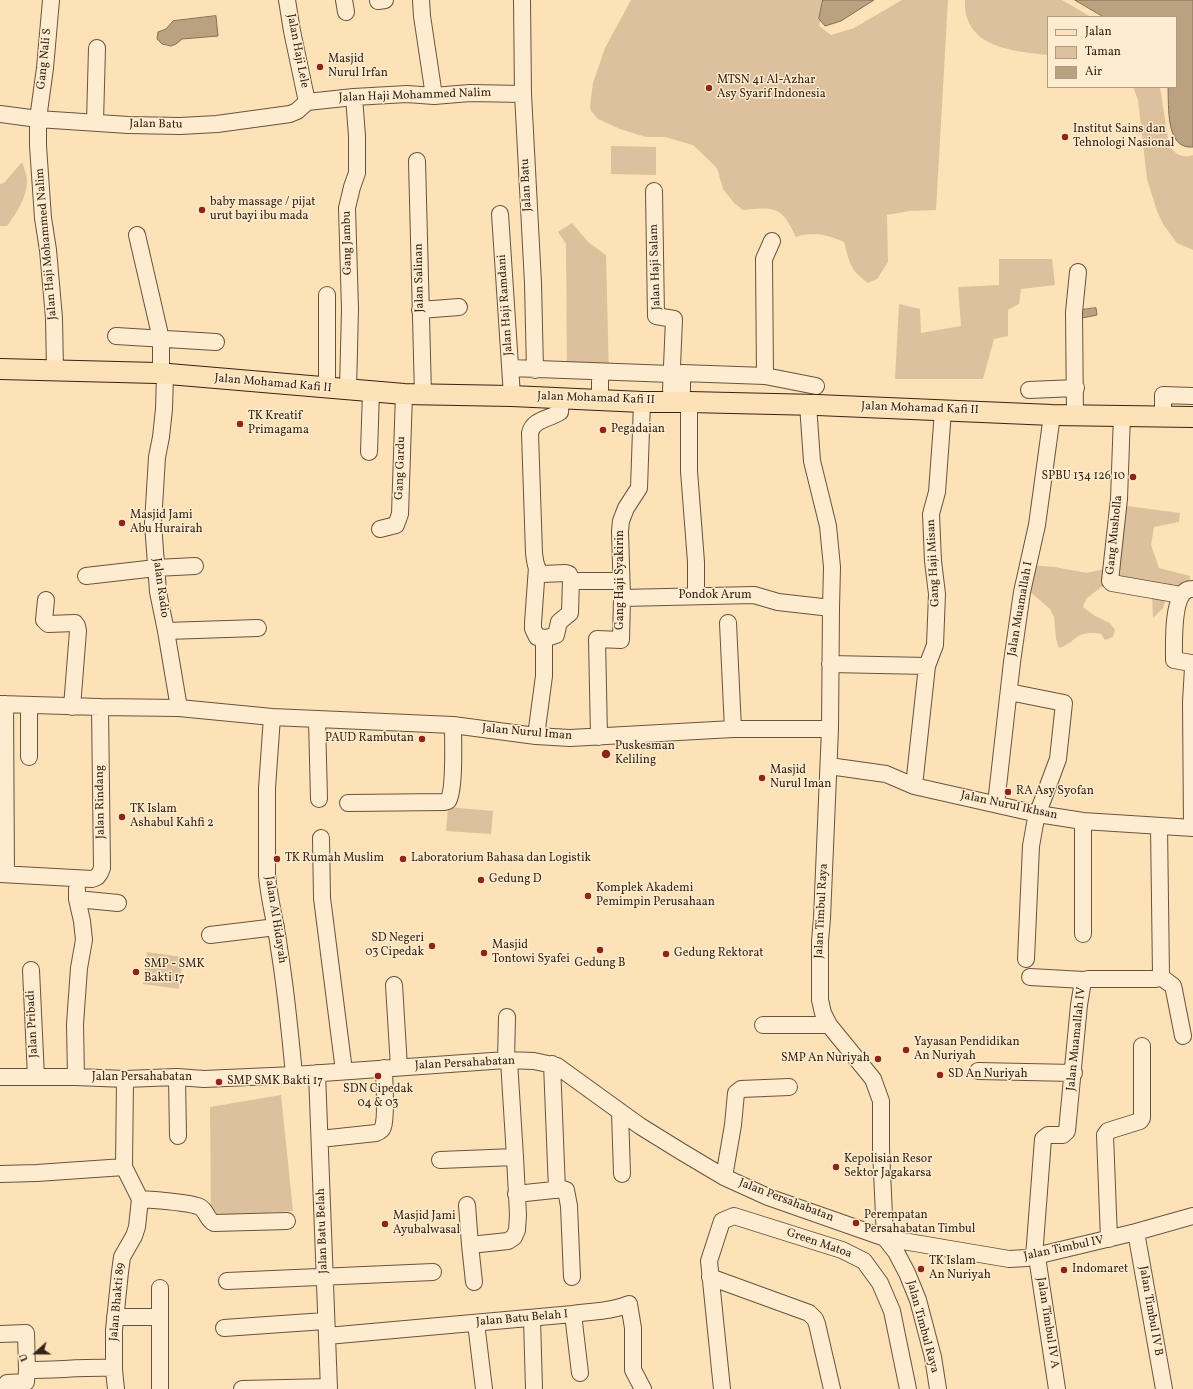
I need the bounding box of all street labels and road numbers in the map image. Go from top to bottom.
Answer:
street label: Jalan Haji Lele [283,13,311,89]
street label: Gang Nali S [35,28,55,90]
street label: Jalan Haji Mohammed Nalim [338,86,492,106]
street label: Jalan Batu [129,117,183,133]
street label: Jalan Batu [518,158,536,212]
street label: Jalan Haji Mohammed Nalim [33,167,61,321]
street label: Gang Jambu [340,211,356,275]
street label: Jalan Haji Salam [647,224,665,310]
street label: Jalan Salinan [412,243,428,313]
street label: Jalan Haji Ramdani [495,254,517,356]
street label: Jalan Mohamad Kafi II [214,372,332,396]
street label: Jalan Mohamad Kafi II [537,390,655,408]
street label: Jalan Mohamad Kafi II [861,400,979,418]
street label: Gang Gardu [393,436,409,500]
street label: Gang Musholla [1104,495,1126,575]
street label: Gang Haji Misan [925,519,943,607]
street label: Gang Haji Syakirin [614,530,628,630]
street label: Jalan Radio [149,557,171,619]
street label: Jalan Muamallah I [1006,560,1036,658]
street label: Pondok Arum [678,589,752,603]
street label: Jalan Nurul Iman [481,722,573,744]
street label: Jalan Rindang [93,765,109,839]
street label: Jalan Nurul Ikhsan [959,789,1059,823]
street label: Jalan Timbul Raya [812,863,832,959]
street label: Jalan Al Hidayah [261,875,289,965]
street label: Jalan Muamallah IV [1064,986,1090,1092]
street label: Jalan Pribadi [24,990,42,1058]
street label: Jalan Persahabatan [414,1054,516,1074]
street label: Jalan Persahabatan [92,1071,192,1085]
street label: Jalan Persahabatan [737,1176,835,1226]
street label: Jalan Batu Belah [314,1188,332,1274]
street label: Green Matoa [784,1226,854,1262]
street label: Jalan Timbul IV [1023,1233,1105,1265]
street label: Jalan Bhakti 89 [107,1262,129,1342]
street label: Jalan Timbul IV B [1135,1265,1165,1357]
street label: Jalan Timbul IV A [1033,1276,1061,1370]
street label: Jalan Timbul Raya [903,1279,941,1375]
street label: Jalan Batu Belah I [475,1308,569,1330]

